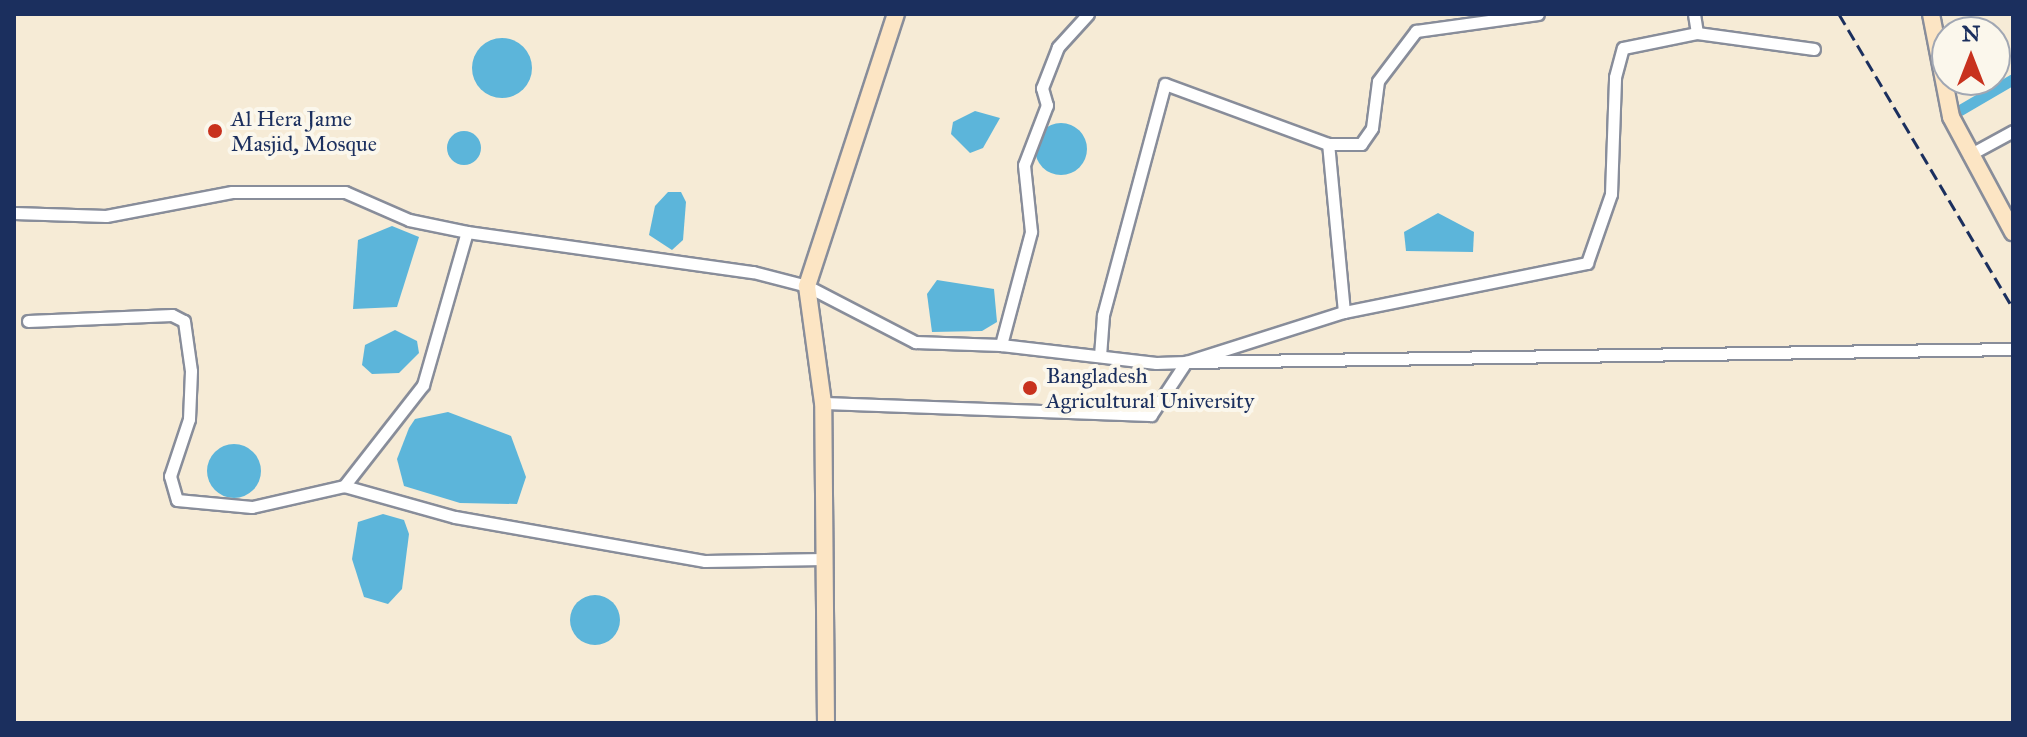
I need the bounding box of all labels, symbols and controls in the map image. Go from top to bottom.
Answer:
north arrow [1931,16,2011,96]
text: N [1962,20,1980,47]
place label: Al Hera Jame Masjid, Mosque [231,105,377,156]
marker: Al Hera Jame Masjid, Mosque [206,122,224,140]
place label: Bangladesh Agricultural University [1046,362,1254,414]
marker: Bangladesh Agricultural University [1021,379,1039,397]

